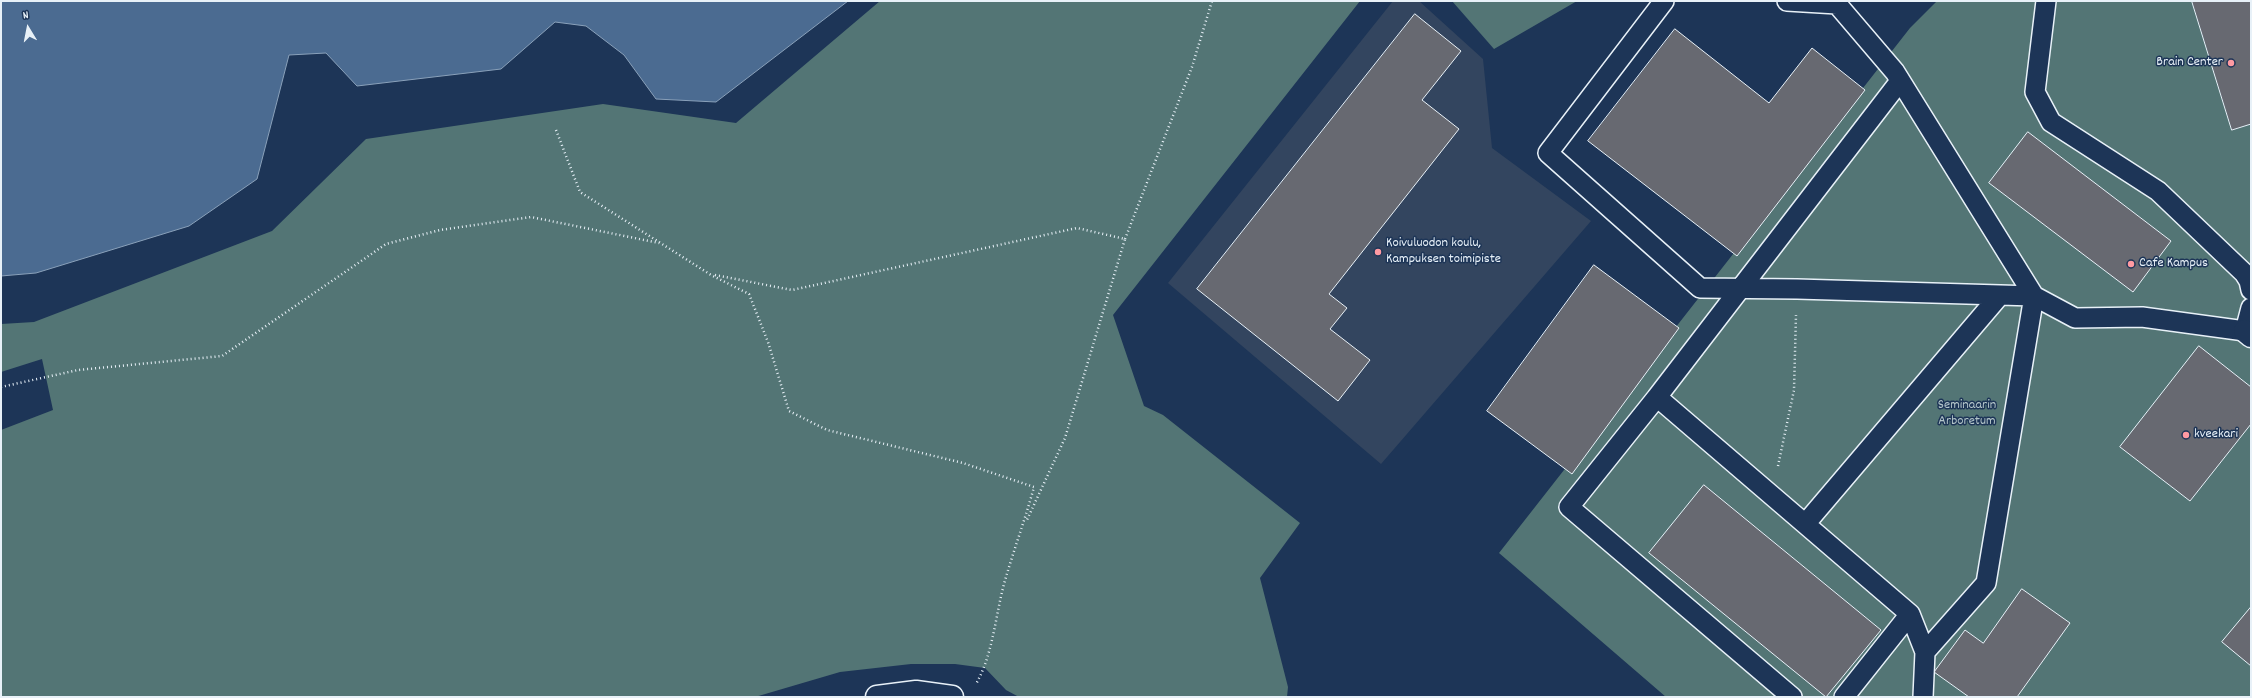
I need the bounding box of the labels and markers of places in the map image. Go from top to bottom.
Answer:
place label: Brain Center [2156,55,2223,71]
marker: Brain Center [2226,58,2236,68]
place label: Koivuluodon koulu, Kampuksen toimipiste [1386,236,1501,268]
marker: Koivuluodon koulu, Kampuksen toimipiste [1373,247,1383,257]
place label: Cafe Kampus [2139,256,2208,272]
marker: Cafe Kampus [2126,259,2136,269]
place label: kveekari [2194,427,2238,443]
marker: kveekari [2181,430,2191,440]

